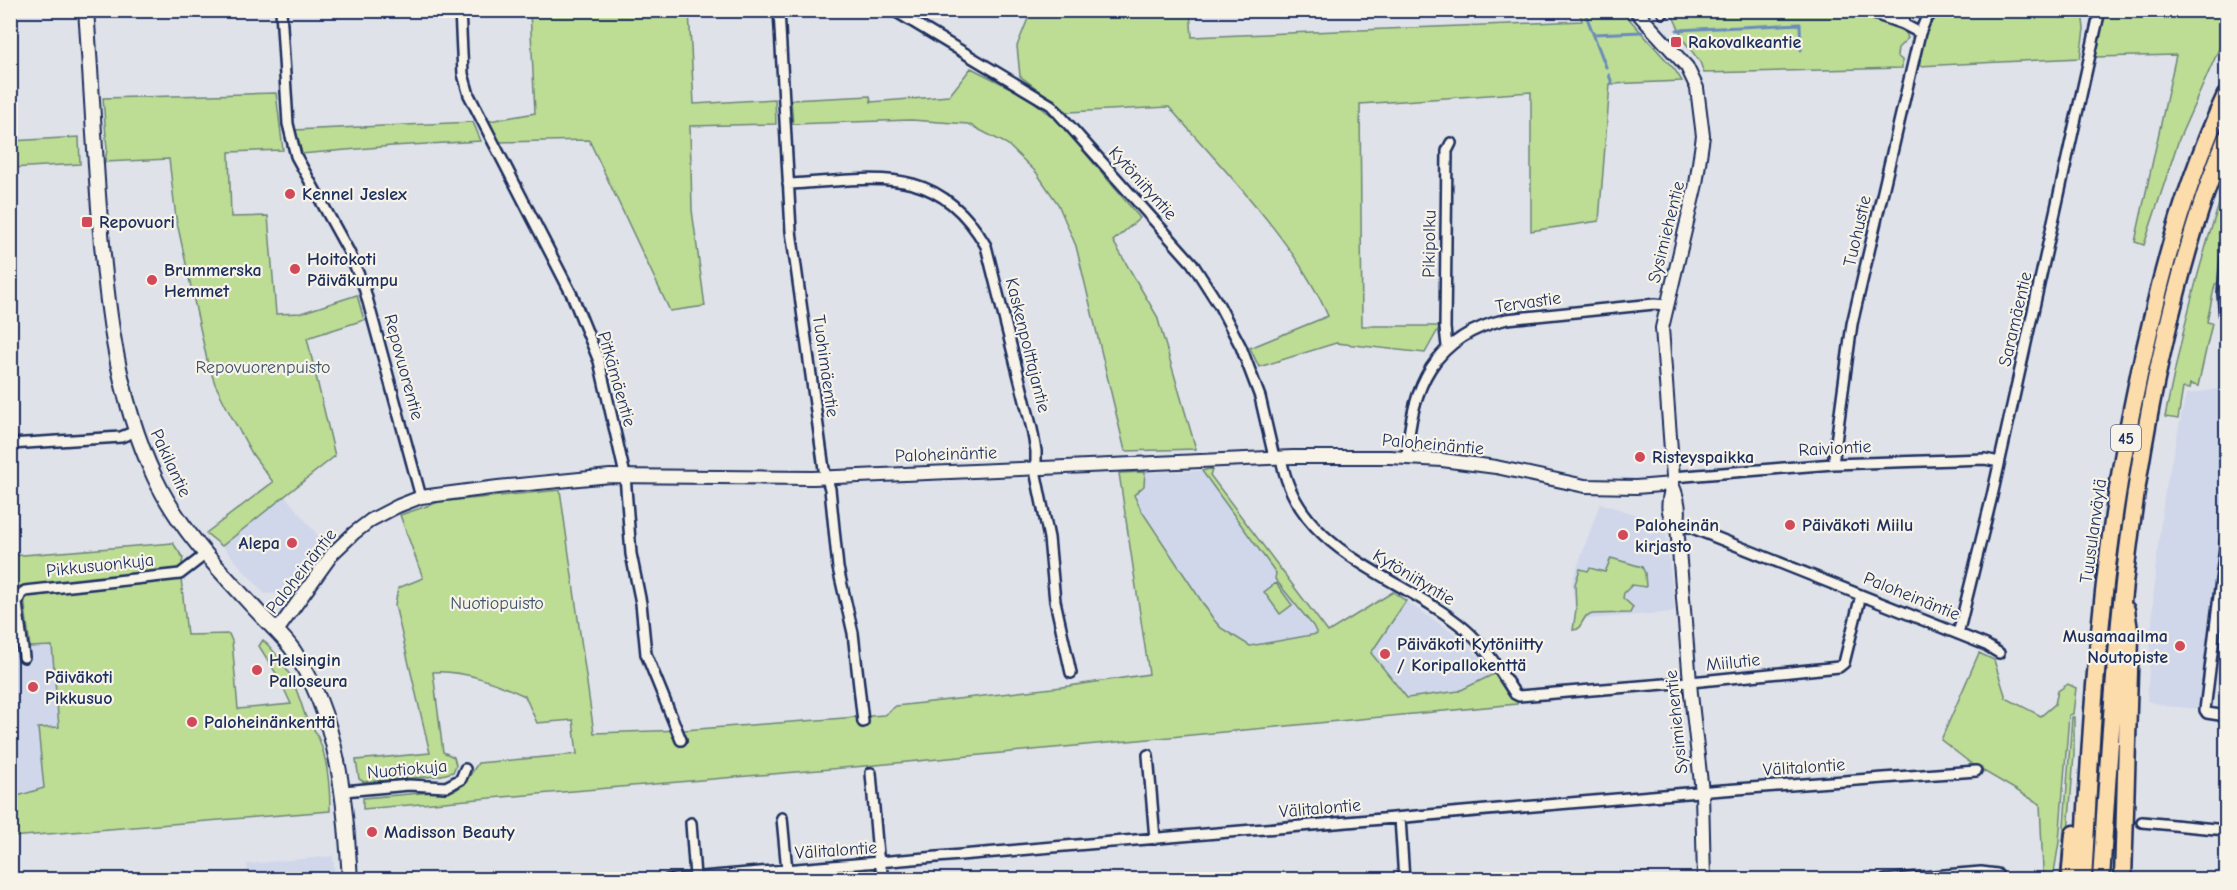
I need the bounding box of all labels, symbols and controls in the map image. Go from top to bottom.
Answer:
place label: Rakovalkeantie [1688,32,1802,53]
marker: Rakovalkeantie [1669,35,1683,49]
street label: Kytöniityntie [1104,142,1181,224]
street label: Sysimiehentie [1644,179,1689,285]
place label: Kennel Jeslex [302,184,407,205]
marker: Kennel Jeslex [283,187,297,201]
street label: Tuohustie [1839,193,1876,269]
street label: Pikipolku [1418,210,1441,278]
place label: Repovuori [99,212,175,233]
marker: Repovuori [80,215,94,229]
place label: Hoitokoti Päiväkumpu [307,249,398,291]
place label: Brummerska Hemmet [164,260,262,302]
marker: Hoitokoti Päiväkumpu [288,262,302,276]
street label: Saramäentie [1994,270,2037,369]
marker: Brummerska Hemmet [145,273,159,287]
street label: Kaskenpolttajantie [1001,276,1054,415]
street label: Tervastie [1494,287,1562,318]
street label: Repovuorentie [379,312,428,422]
street label: Tuohimäentie [808,313,843,419]
street label: Pitkämäentie [593,329,640,429]
park label: Repovuorenpuisto [196,357,330,378]
road number: 45 [2111,425,2141,451]
street label: Pakilantie [146,426,195,501]
street label: Paloheinäntie [1381,430,1485,459]
street label: Raiviontie [1798,436,1872,461]
street label: Paloheinäntie [895,442,997,467]
place label: Risteyspaikka [1652,447,1754,468]
marker: Risteyspaikka [1633,450,1647,464]
street label: Tuusulanväylä [2076,477,2111,585]
place label: Paloheinän kirjasto [1635,515,1719,557]
place label: Päiväkoti Miilu [1802,515,1913,536]
marker: Päiväkoti Miilu [1783,518,1797,532]
street label: Paloheinäntie [262,525,341,618]
marker: Paloheinän kirjasto [1616,528,1630,542]
place label: Alepa [238,533,280,554]
marker: Alepa [285,536,299,550]
street label: Kytöniityntie [1369,545,1458,610]
street label: Pikkusuonkuja [45,549,155,582]
street label: Paloheinäntie [1860,568,1963,625]
park label: Nuotiopuisto [450,593,544,614]
place label: Musamaailma Noutopiste [2063,626,2168,668]
place label: Päiväkoti Kytöniitty / Koripallokenttä [1397,634,1544,676]
marker: Musamaailma Noutopiste [2173,639,2187,653]
marker: Päiväkoti Kytöniitty / Koripallokenttä [1378,647,1392,661]
street label: Miilutie [1705,649,1761,676]
place label: Helsingin Palloseura [269,650,348,692]
marker: Helsingin Palloseura [250,663,264,677]
place label: Päiväkoti Pikkusuo [45,667,113,709]
street label: Sysimiehentie [1661,669,1692,775]
marker: Päiväkoti Pikkusuo [26,680,40,694]
place label: Paloheinänkenttä [204,712,336,733]
marker: Paloheinänkenttä [185,715,199,729]
street label: Välitalontie [1762,754,1846,781]
street label: Nuotiokuja [366,756,448,783]
street label: Välitalontie [1278,794,1362,823]
place label: Madisson Beauty [384,822,515,843]
marker: Madisson Beauty [365,825,379,839]
street label: Välitalontie [794,837,878,864]

